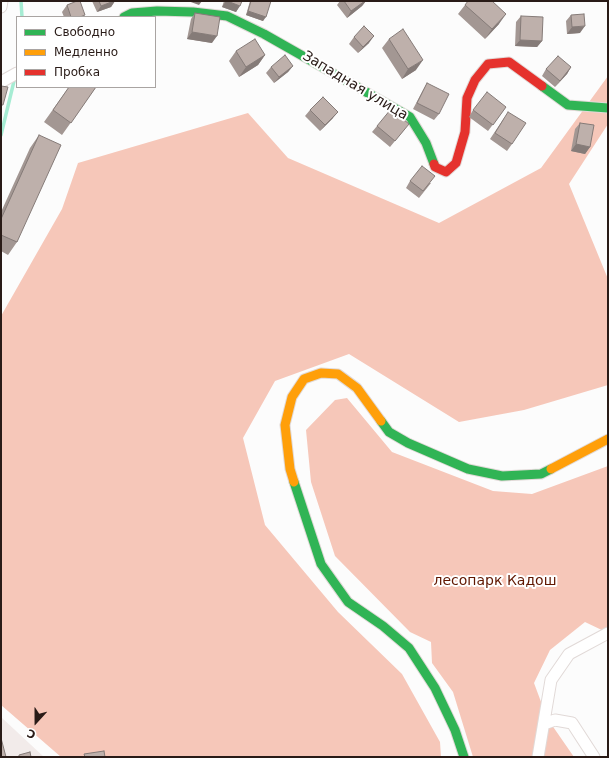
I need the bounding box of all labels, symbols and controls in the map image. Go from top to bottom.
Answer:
legend [16,16,156,88]
text: Свободно [54,25,115,39]
text: Медленно [54,45,118,59]
street label: Западная улица [299,48,411,124]
text: Пробка [54,65,100,79]
park label: лесопарк Кадош [434,573,556,589]
north arrow [16,702,56,742]
text: С [25,726,38,741]

